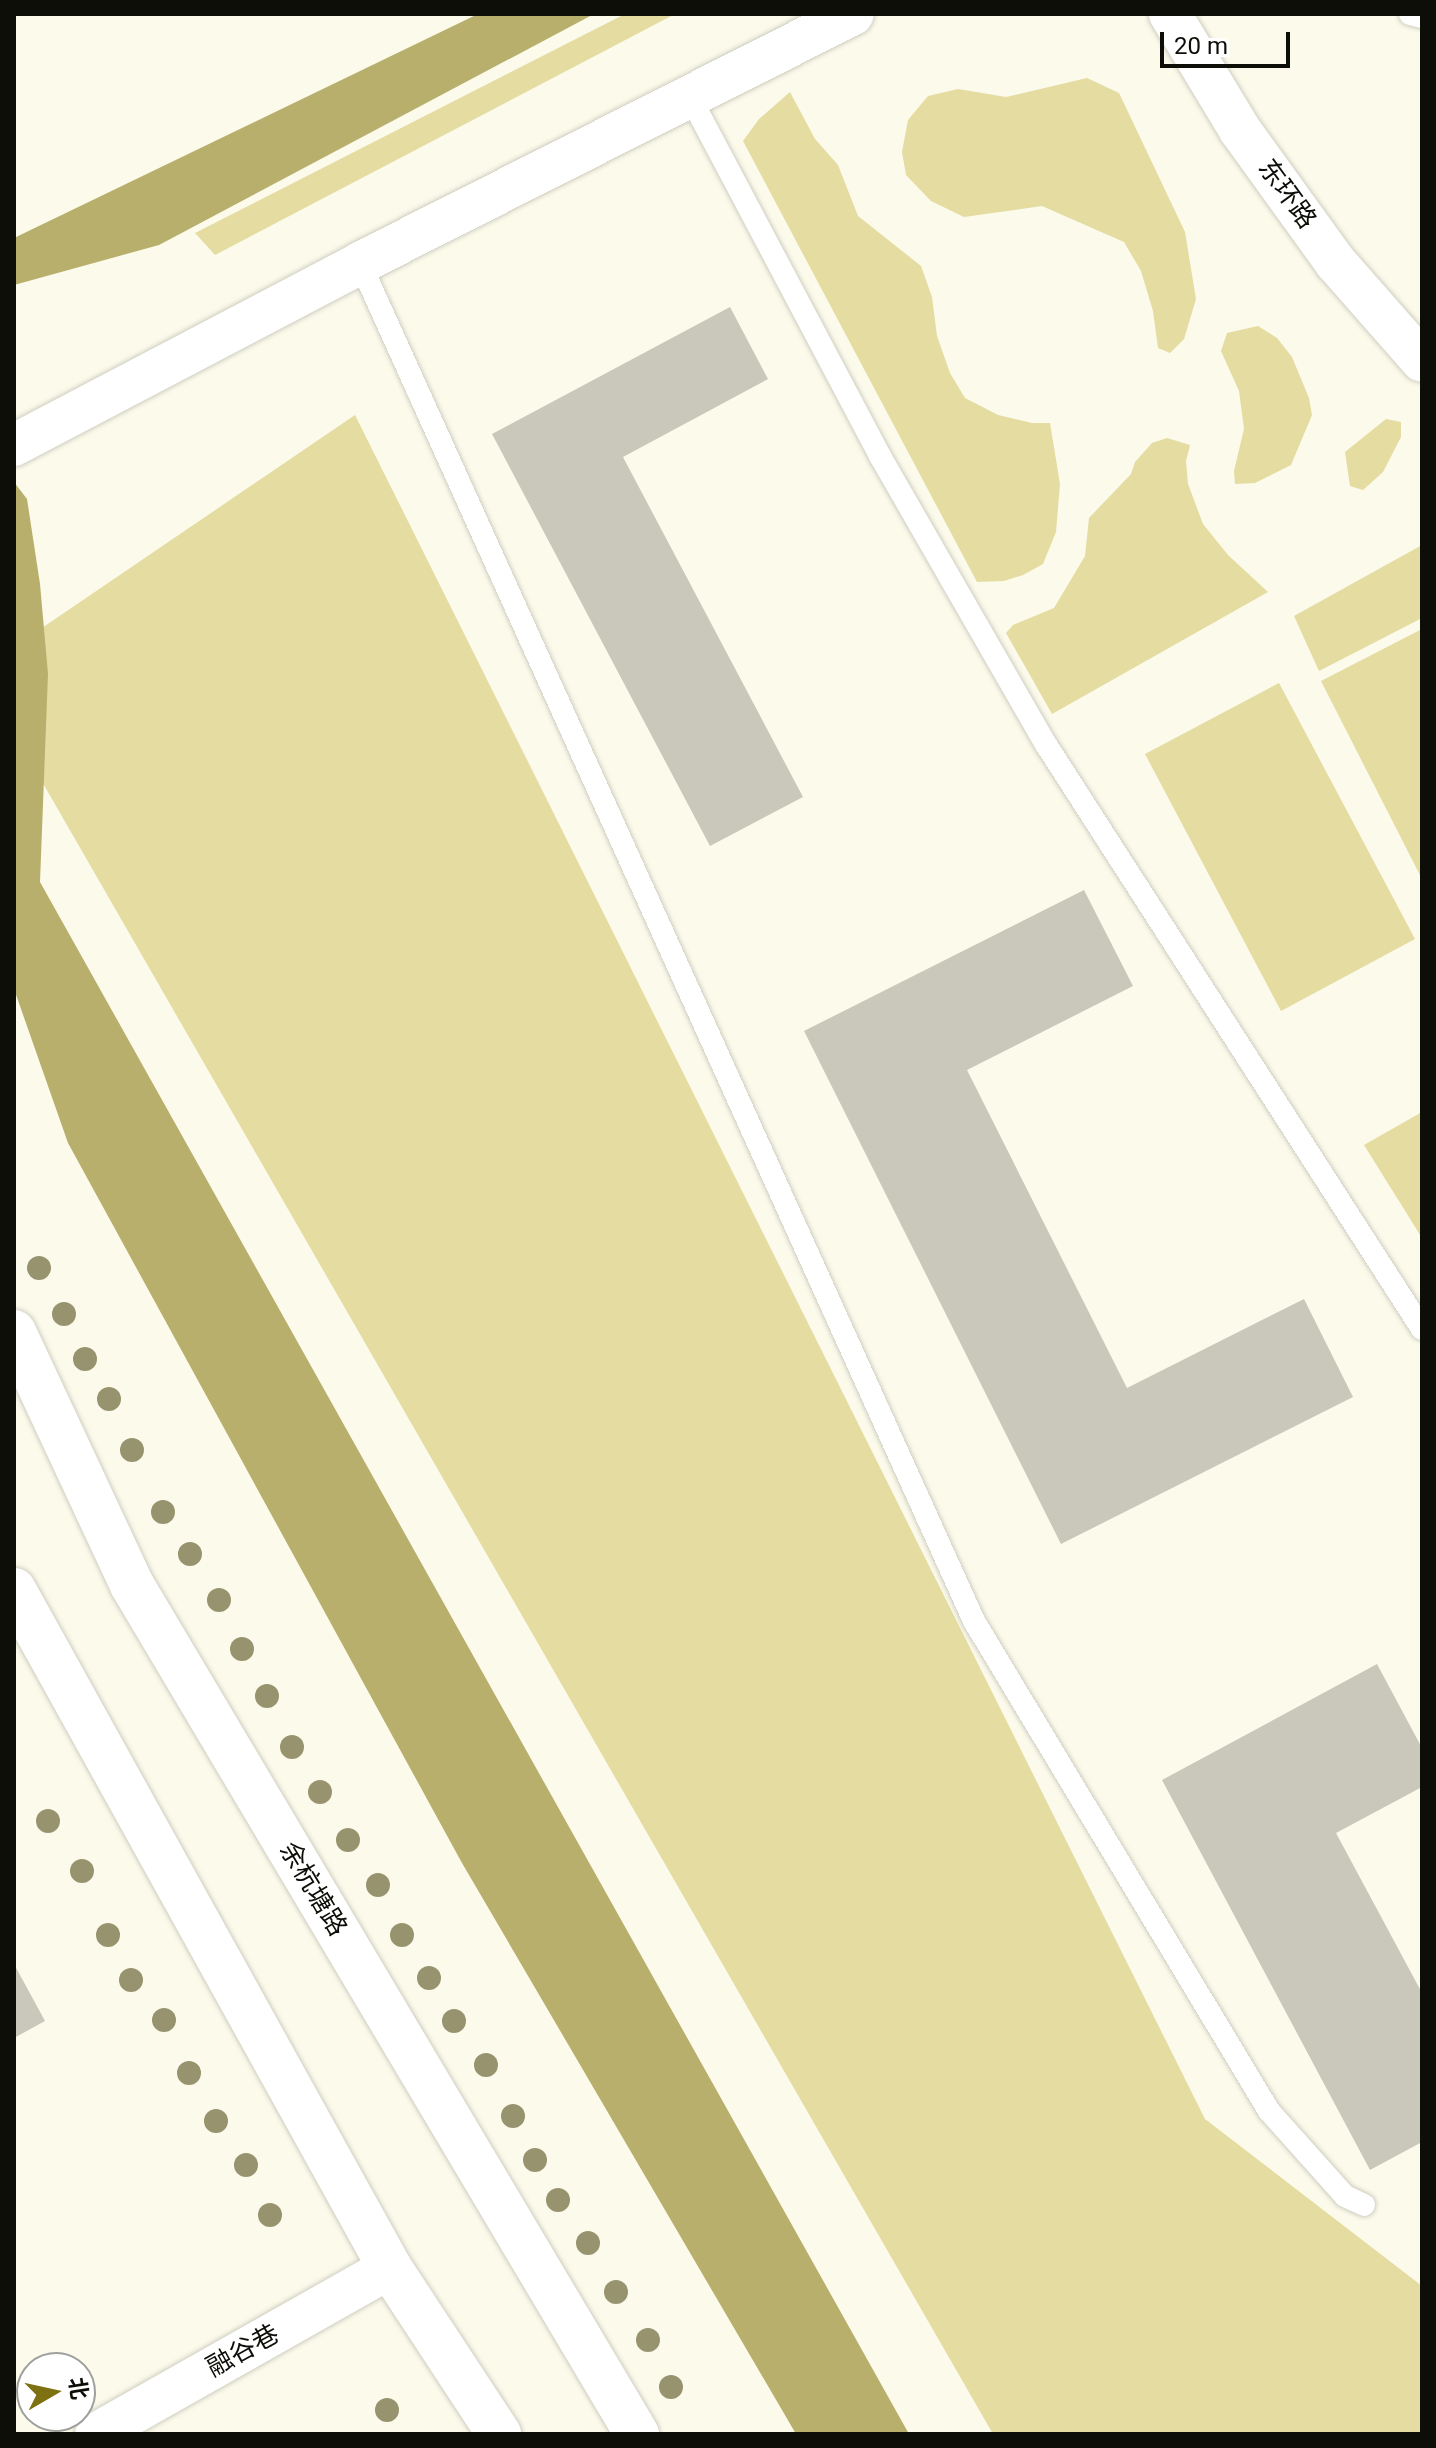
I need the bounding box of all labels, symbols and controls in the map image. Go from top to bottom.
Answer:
scale bar [1164,16,1294,66]
text: 20 m [1174,32,1228,60]
street label: 东环路 [1251,153,1323,235]
street label: 余杭塘路 [273,1836,353,1942]
street label: 融谷巷 [201,2318,285,2384]
north arrow [16,2352,96,2432]
text: 北 [64,2376,92,2401]

